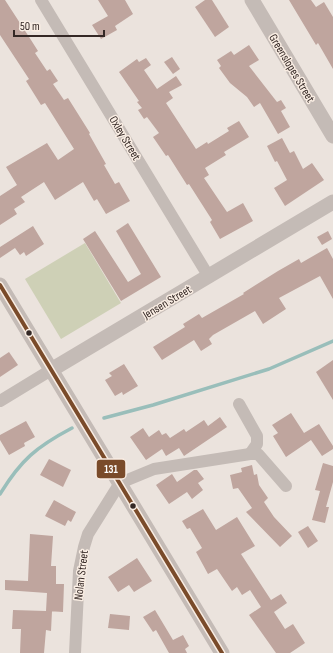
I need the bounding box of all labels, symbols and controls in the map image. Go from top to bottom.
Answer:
scale bar [14,12,104,38]
text: 50 m [20,19,40,34]
street label: Greenslopes Street [265,31,318,105]
street label: Oxley Street [105,113,144,164]
street label: Jensen Street [139,282,195,323]
unlabelled marker [24,328,34,338]
line badge: 131 [96,459,126,479]
text: 131 [104,463,118,476]
unlabelled marker [128,501,138,511]
street label: Nolan Street [71,549,92,601]

